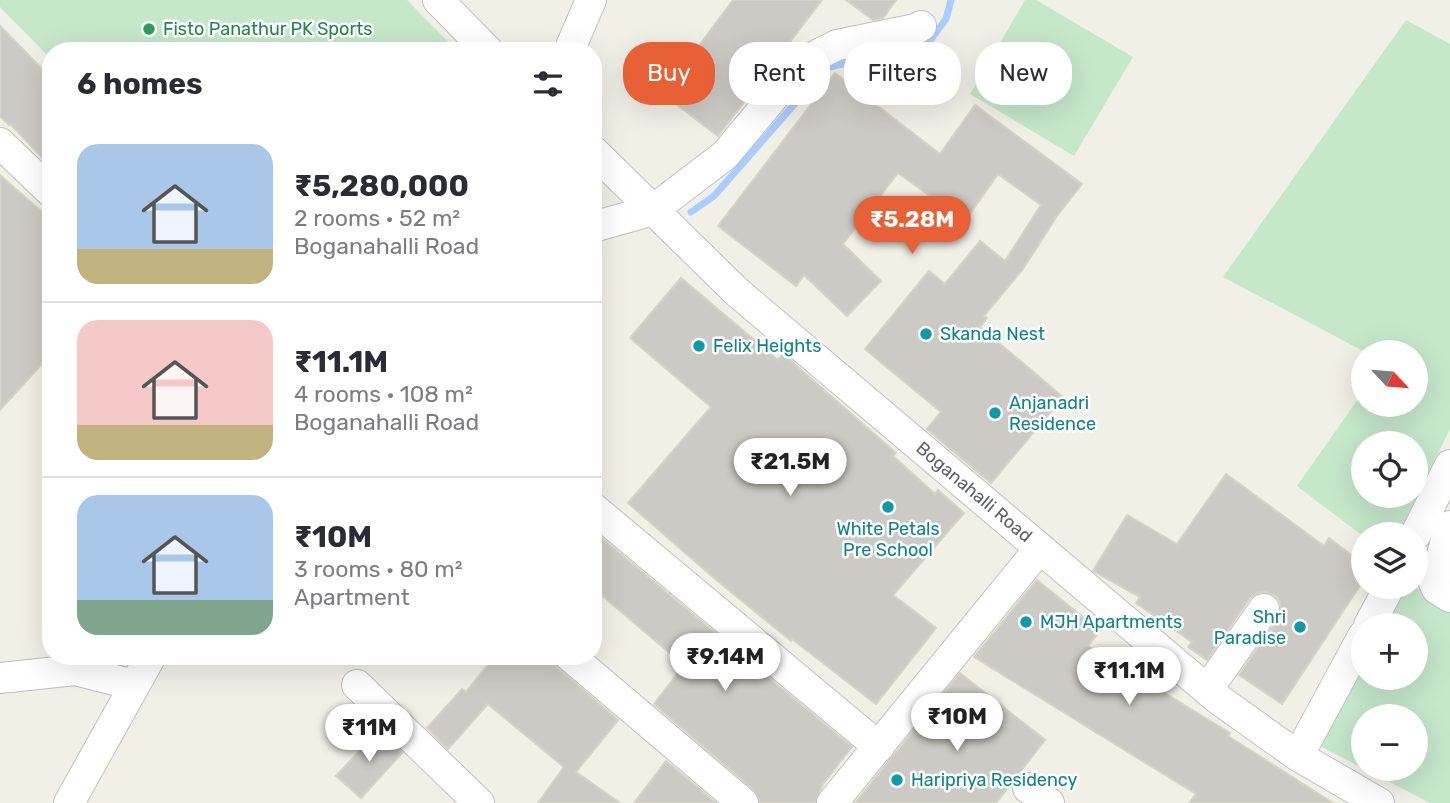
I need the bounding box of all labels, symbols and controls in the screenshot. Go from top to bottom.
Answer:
place label: Fisto Panathur PK Sports [163,18,373,40]
marker: Fisto Panathur PK Sports [141,21,157,37]
chip: Buy [623,42,715,105]
chip: Rent [729,42,830,105]
chip: Filters [844,42,961,105]
chip: New [975,42,1072,105]
icon: filters [529,65,567,103]
text: 6 homes [77,66,203,102]
text: ₹5,280,000 [294,168,469,204]
icon: home [133,172,217,256]
pin: ₹5.28M [855,196,969,256]
text: 2 rooms · 52 m² [294,204,460,232]
text: ₹5.28M [870,205,954,233]
text: Boganahalli Road [294,232,479,260]
place label: Skanda Nest [940,323,1045,345]
marker: Skanda Nest [918,326,934,342]
place label: Felix Heights [713,335,821,357]
marker: Felix Heights [691,338,707,354]
north arrow [1351,340,1428,416]
map controls [1351,340,1428,781]
text: ₹11.1M [294,344,388,380]
icon: home [133,348,217,432]
text: 4 rooms · 108 m² [294,380,473,408]
place label: Anjanadri Residence [1009,392,1096,435]
marker: Anjanadri Residence [987,405,1003,421]
text: Boganahalli Road [294,408,479,436]
button: locate [1351,431,1428,508]
street label: Boganahalli Road [911,437,1037,547]
pin: ₹21.5M [733,438,847,498]
text: ₹21.5M [750,447,830,475]
marker: White Petals Pre School [880,499,896,515]
place label: White Petals Pre School [836,518,940,561]
text: ₹10M [294,519,372,555]
button: layers [1351,522,1428,599]
icon: home [133,523,217,607]
text: 3 rooms · 80 m² [294,555,463,583]
text: Apartment [294,583,410,611]
place label: Shri Paradise [1214,606,1286,649]
place label: MJH Apartments [1040,611,1182,633]
button: + [1351,613,1428,690]
marker: MJH Apartments [1018,614,1034,630]
marker: Shri Paradise [1292,619,1308,635]
pin: ₹9.14M [668,634,782,693]
text: ₹9.14M [686,642,764,670]
pin: ₹11.1M [1072,648,1186,707]
text: ₹11.1M [1093,656,1165,684]
pin: ₹10M [916,694,998,753]
text: ₹10M [927,702,987,730]
pin: ₹11M [328,704,410,764]
button: − [1351,704,1428,781]
text: ₹11M [341,713,397,741]
place label: Haripriya Residency [911,769,1077,791]
marker: Haripriya Residency [889,772,905,788]

